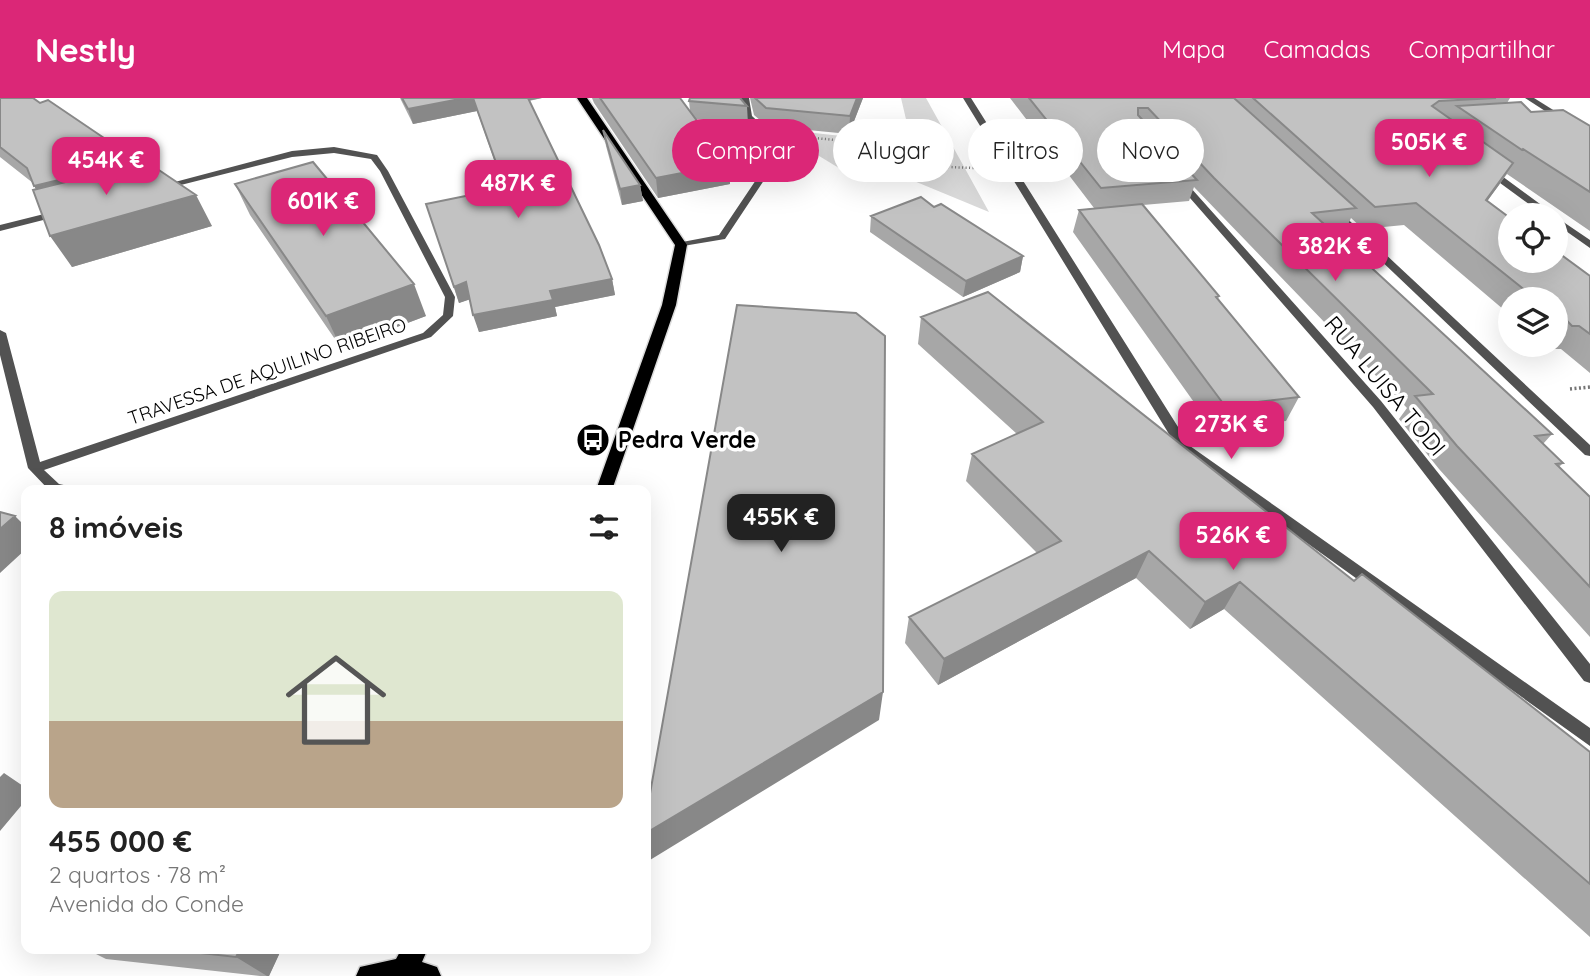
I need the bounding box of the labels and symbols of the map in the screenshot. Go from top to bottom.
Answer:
pin: 505K € [1372,120,1486,179]
pin: 454K € [49,138,163,197]
pin: 487K € [461,160,575,220]
pin: 601K € [266,178,380,238]
pin: 382K € [1278,223,1392,283]
street label: RUA LUISA TODI [1318,310,1452,462]
street label: TRAVESSA DE AQUILINO RIBEIRO [125,312,409,430]
pin: 273K € [1174,402,1288,461]
bus stop icon: Pedra Verde [574,421,612,459]
place label: Pedra Verde [618,425,756,454]
pin: 455K € [724,494,838,554]
pin: 526K € [1176,512,1290,572]

